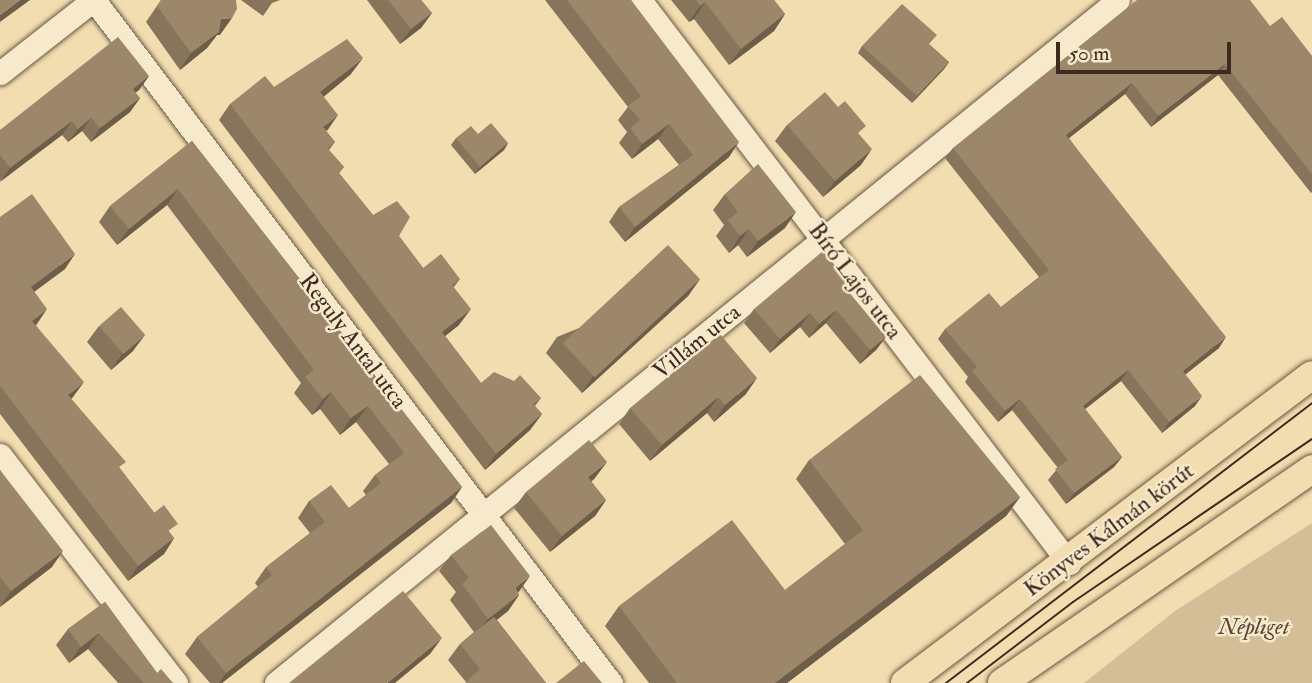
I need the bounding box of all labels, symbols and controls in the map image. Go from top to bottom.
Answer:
scale bar [1060,28,1235,72]
text: 50 m [1069,40,1110,67]
street label: Bíró Lajos utca [802,217,908,345]
street label: Reguly Antal utca [293,268,413,414]
street label: Villám utca [648,298,746,386]
street label: Könyves Kálmán körút [1019,457,1199,603]
park label: Népliget [1219,613,1289,641]

